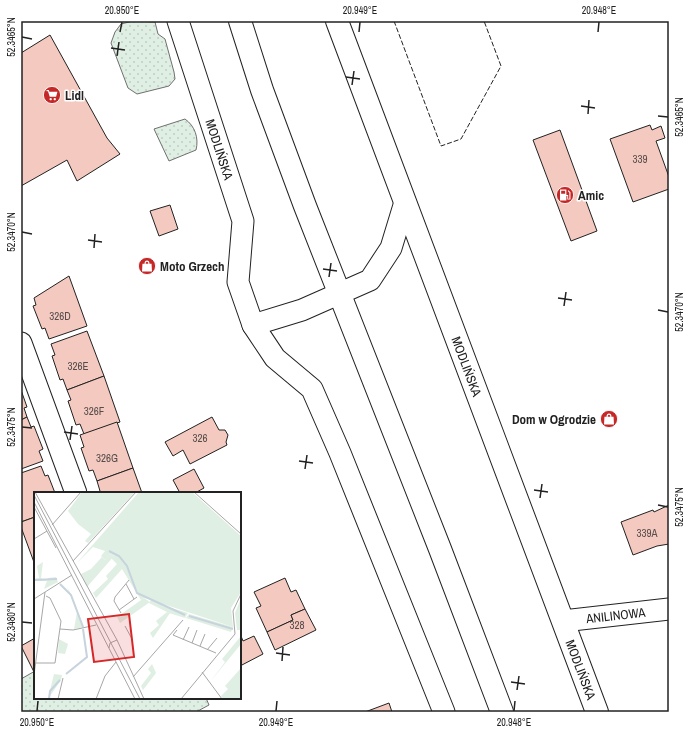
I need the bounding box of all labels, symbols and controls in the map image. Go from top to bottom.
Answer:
text: 20.950°E [105,4,139,17]
text: 20.949°E [343,4,377,17]
text: 20.948°E [582,4,616,17]
text: 52.3465°N [5,17,18,57]
supermarket icon: Lidl [42,85,62,105]
place label: Lidl [65,87,84,104]
text: 52.3465°N [673,97,686,137]
street label: MODLIŃSKA [201,117,237,183]
house number: 339 [632,152,648,166]
fuel station icon: Amic [555,185,575,205]
place label: Amic [578,187,604,204]
text: 52.3470°N [5,212,18,252]
shop icon: Moto Grzech [137,256,157,276]
place label: Moto Grzech [160,258,225,275]
text: 52.3470°N [673,292,686,332]
house number: 326D [49,309,71,323]
street label: MODLIŃSKA [447,334,486,400]
house number: 326E [67,359,89,373]
house number: 326F [84,404,105,418]
text: 52.3475°N [5,407,18,447]
shop icon: Dom w Ogrodzie [599,409,619,429]
place label: Dom w Ogrodzie [512,411,596,428]
house number: 326 [192,431,208,445]
house number: 326G [96,451,118,465]
text: 52.3475°N [673,487,686,527]
inset map [34,492,241,699]
house number: 339A [636,526,659,540]
text: 52.3480°N [5,602,18,642]
street label: ANILINOWA [584,604,647,627]
house number: 328 [289,618,305,632]
street label: MODLIŃSKA [562,637,600,703]
text: 20.950°E [20,716,54,729]
text: 20.949°E [259,716,293,729]
text: 20.948°E [497,716,531,729]

